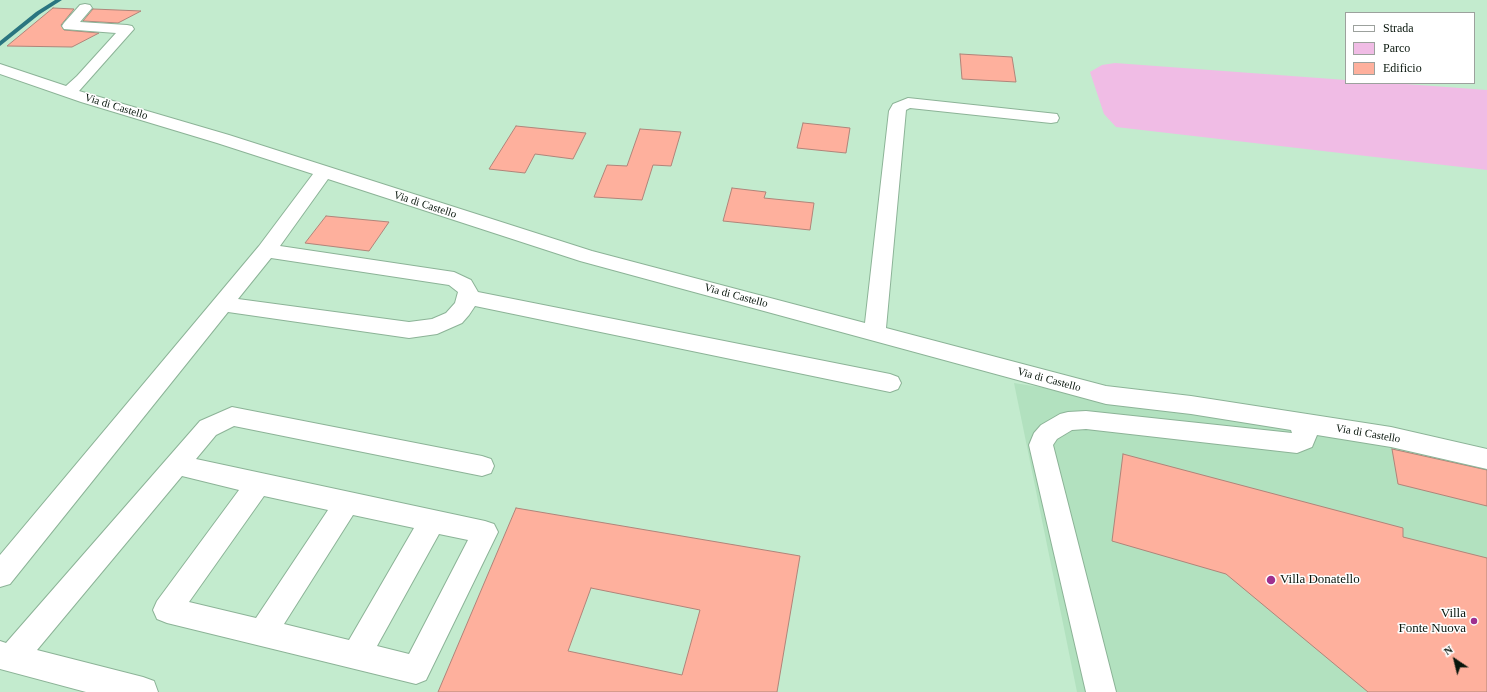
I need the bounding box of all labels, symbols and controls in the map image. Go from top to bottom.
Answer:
legend [1345,12,1475,84]
text: Strada [1383,21,1414,35]
text: Parco [1383,41,1410,55]
text: Edificio [1383,61,1422,75]
street label: Via di Castello [83,91,149,123]
street label: Via di Castello [392,189,458,221]
street label: Via di Castello [703,281,769,311]
street label: Via di Castello [1016,365,1082,395]
street label: Via di Castello [1335,422,1401,446]
place label: Villa Donatello [1280,572,1360,588]
marker: Villa Donatello [1265,574,1277,586]
place label: Villa Fonte Nuova [1398,606,1466,637]
marker: Villa Fonte Nuova [1469,616,1479,626]
north arrow [1435,640,1475,680]
text: N [1441,643,1455,657]

